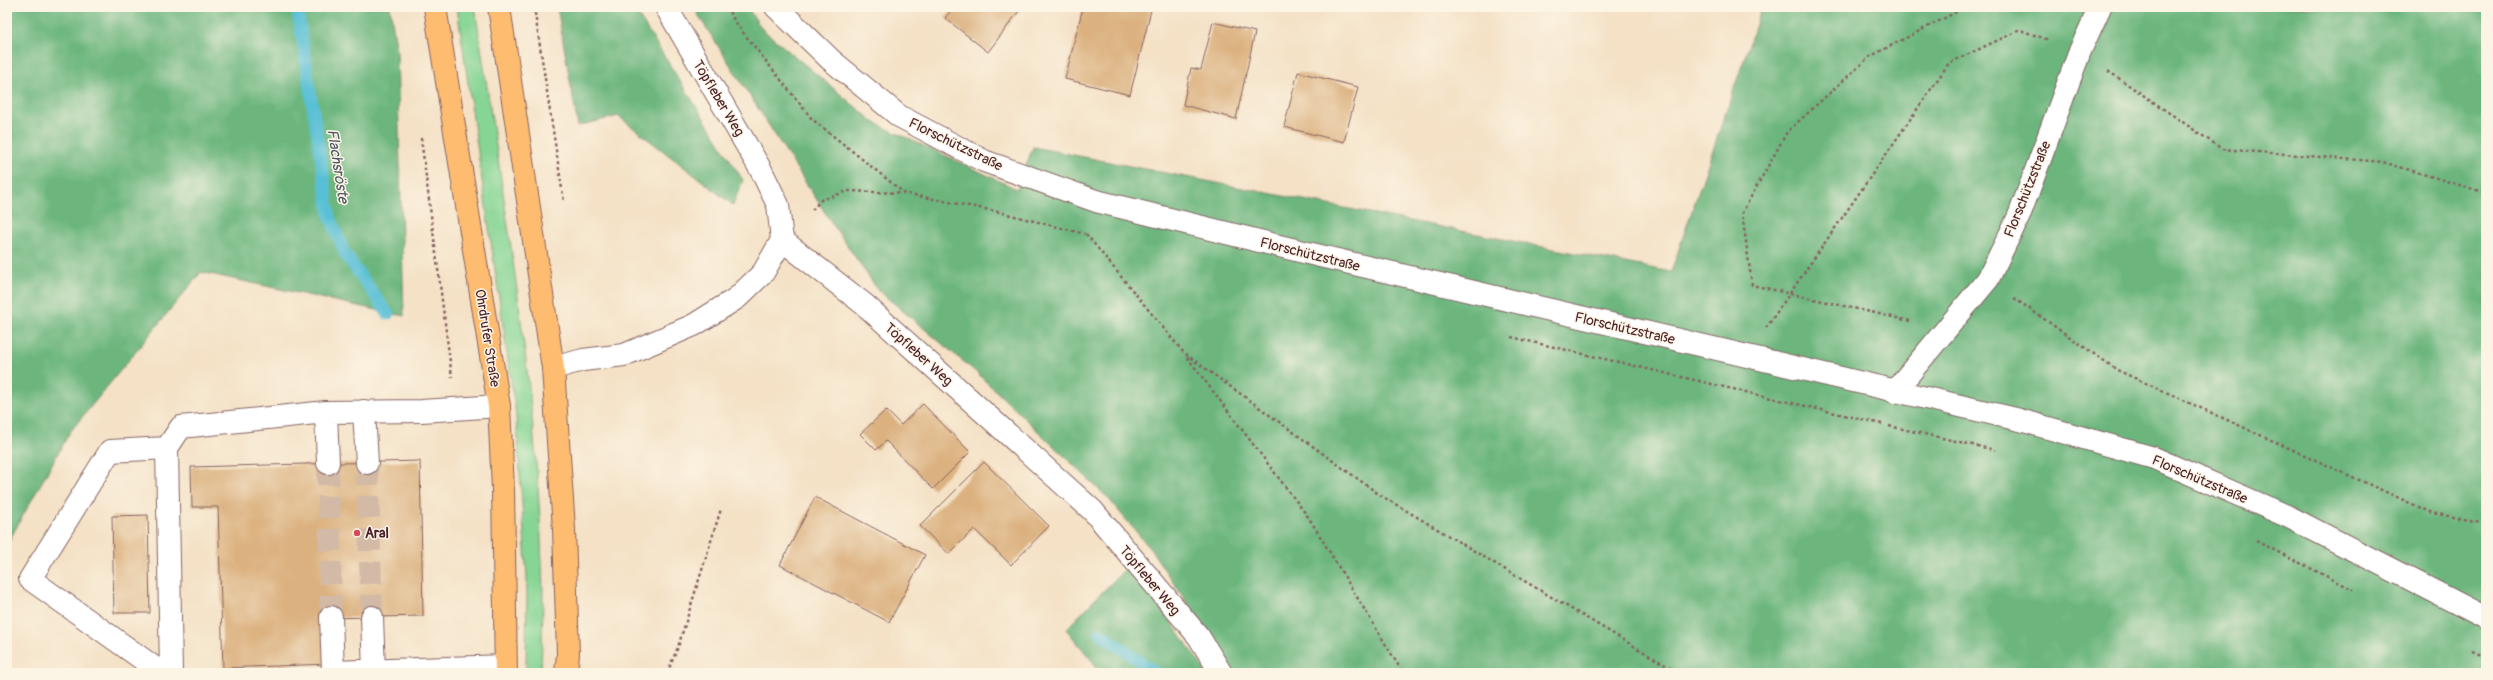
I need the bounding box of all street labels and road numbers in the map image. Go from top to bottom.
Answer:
street label: Töpfleber Weg [689,57,748,139]
street label: Florschützstraße [906,114,1006,175]
street label: Florschützstraße [2000,138,2055,240]
street label: Florschützstraße [1258,234,1362,275]
street label: Ohrdrufer Straße [471,288,504,388]
street label: Florschützstraße [1573,309,1677,348]
street label: Töpfleber Weg [881,319,956,389]
street label: Florschützstraße [2149,452,2250,507]
street label: Töpfleber Weg [1116,542,1184,619]

